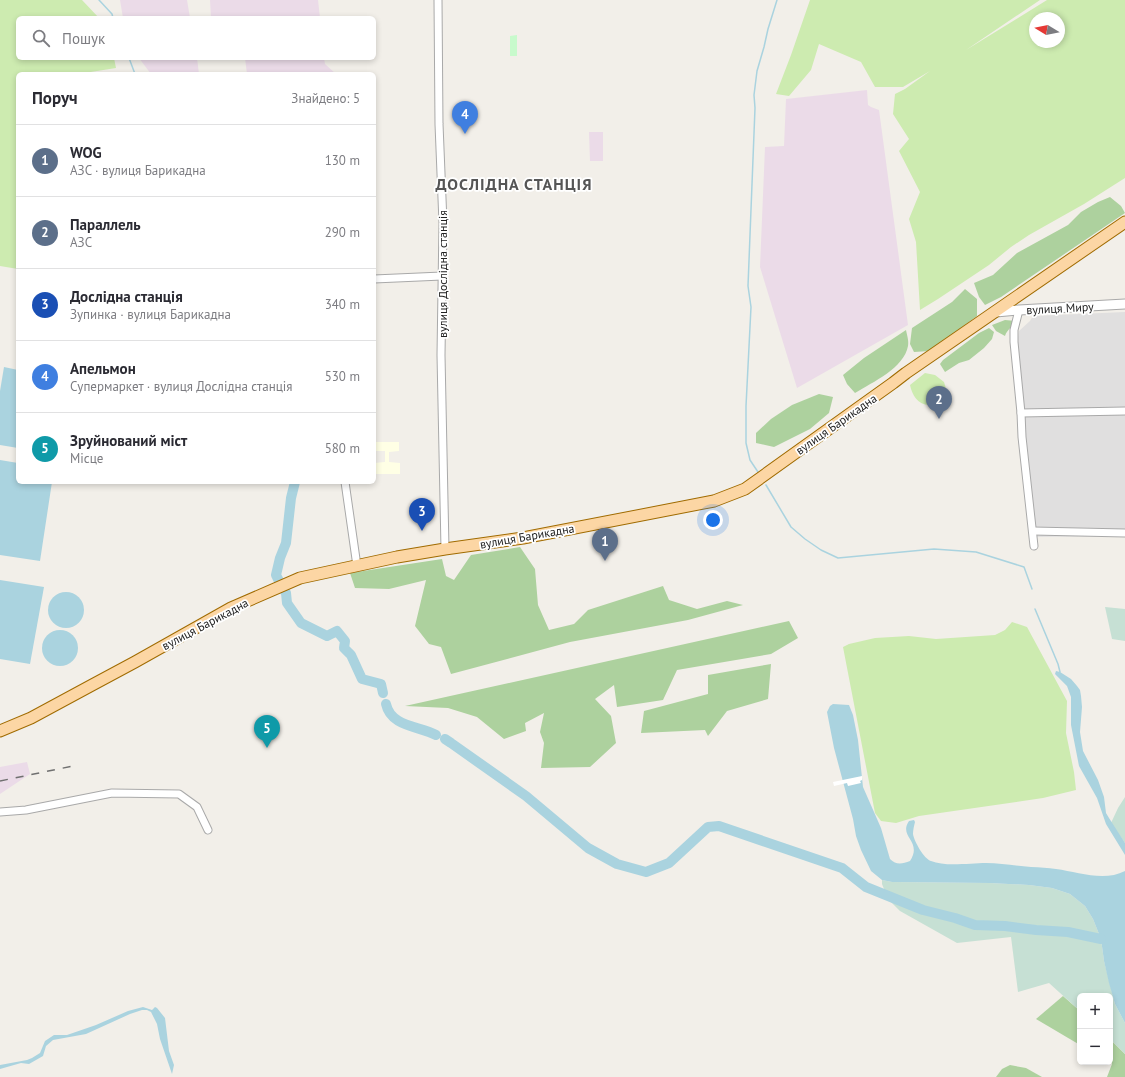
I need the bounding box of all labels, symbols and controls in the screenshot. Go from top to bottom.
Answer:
north arrow [1029,12,1065,48]
search box [16,16,376,60]
icon: search [30,27,52,49]
text: Пошук [62,29,105,48]
text: Поруч [32,87,78,109]
text: Знайдено: 5 [291,90,360,107]
pin: 4 [452,101,478,134]
text: WOG [70,143,102,162]
text: 1 [41,152,49,169]
text: 130 m [325,152,360,169]
text: АЗС · вулиця Барикадна [70,162,206,179]
district label: ДОСЛІДНА СТАНЦІЯ [436,174,592,194]
street label: вулиця Дослідна станція [435,210,450,338]
text: Параллель [70,215,141,234]
text: 2 [41,224,49,241]
text: 290 m [325,224,360,241]
text: АЗС [70,234,92,251]
text: Дослідна станція [70,287,183,306]
text: 3 [41,296,49,313]
text: 340 m [325,296,360,313]
street label: вулиця Миру [1026,299,1094,317]
text: Зупинка · вулиця Барикадна [70,306,231,323]
text: Апельмон [70,359,136,378]
text: 4 [41,368,49,385]
text: 530 m [325,368,360,385]
text: Супермаркет · вулиця Дослідна станція [70,378,292,395]
pin: 2 [926,386,952,419]
street label: вулиця Барикадна [793,390,880,458]
text: Зруйнований міст [70,431,187,450]
text: 5 [41,440,49,457]
text: 580 m [325,440,360,457]
text: Місце [70,450,103,467]
pin: 3 [409,498,435,531]
your location [703,510,723,530]
street label: вулиця Барикадна [479,520,575,552]
pin: 1 [592,528,618,561]
street label: вулиця Барикадна [159,595,251,653]
pin: 5 [254,715,280,748]
map controls [1077,993,1113,1065]
button: + [1077,993,1113,1029]
button: − [1077,1029,1113,1065]

